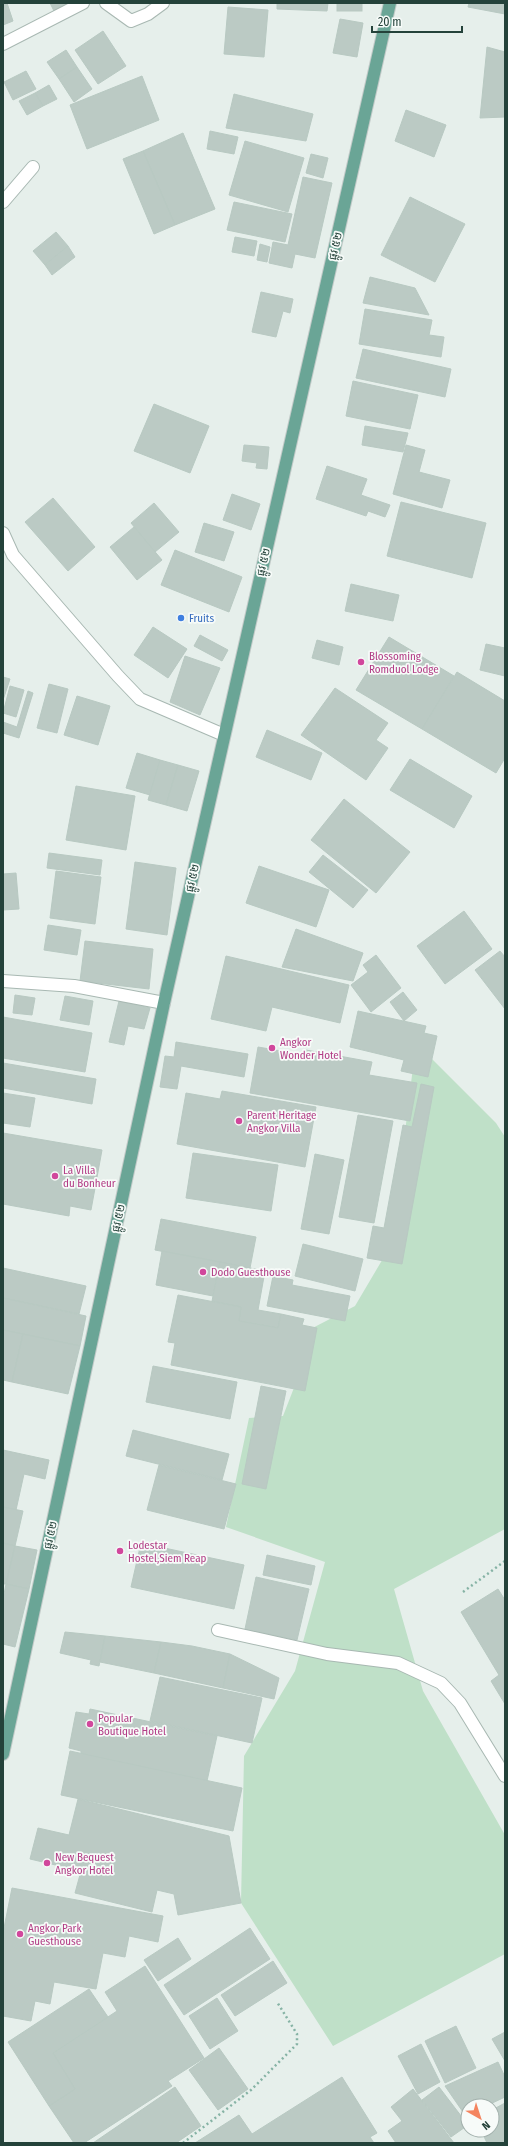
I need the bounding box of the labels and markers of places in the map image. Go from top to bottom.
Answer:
place label: Fruits [189,612,214,625]
marker: Fruits [176,613,186,623]
place label: Blossoming Romduol Lodge [369,650,439,676]
marker: Blossoming Romduol Lodge [356,657,366,667]
place label: Angkor Wonder Hotel [280,1036,342,1062]
marker: Angkor Wonder Hotel [267,1043,277,1053]
place label: Parent Heritage Angkor Villa [247,1109,316,1135]
marker: Parent Heritage Angkor Villa [234,1116,244,1126]
place label: La Villa du Bonheur [63,1164,116,1190]
marker: La Villa du Bonheur [50,1171,60,1181]
place label: Dodo Guesthouse [211,1266,291,1279]
marker: Dodo Guesthouse [198,1267,208,1277]
place label: Lodestar Hostel,Siem Reap [128,1539,207,1565]
marker: Lodestar Hostel,Siem Reap [115,1546,125,1556]
place label: Popular Boutique Hotel [98,1712,166,1738]
marker: Popular Boutique Hotel [85,1719,95,1729]
place label: New Bequest Angkor Hotel [55,1851,114,1877]
marker: New Bequest Angkor Hotel [42,1858,52,1868]
place label: Angkor Park Guesthouse [28,1922,82,1948]
marker: Angkor Park Guesthouse [15,1929,25,1939]

